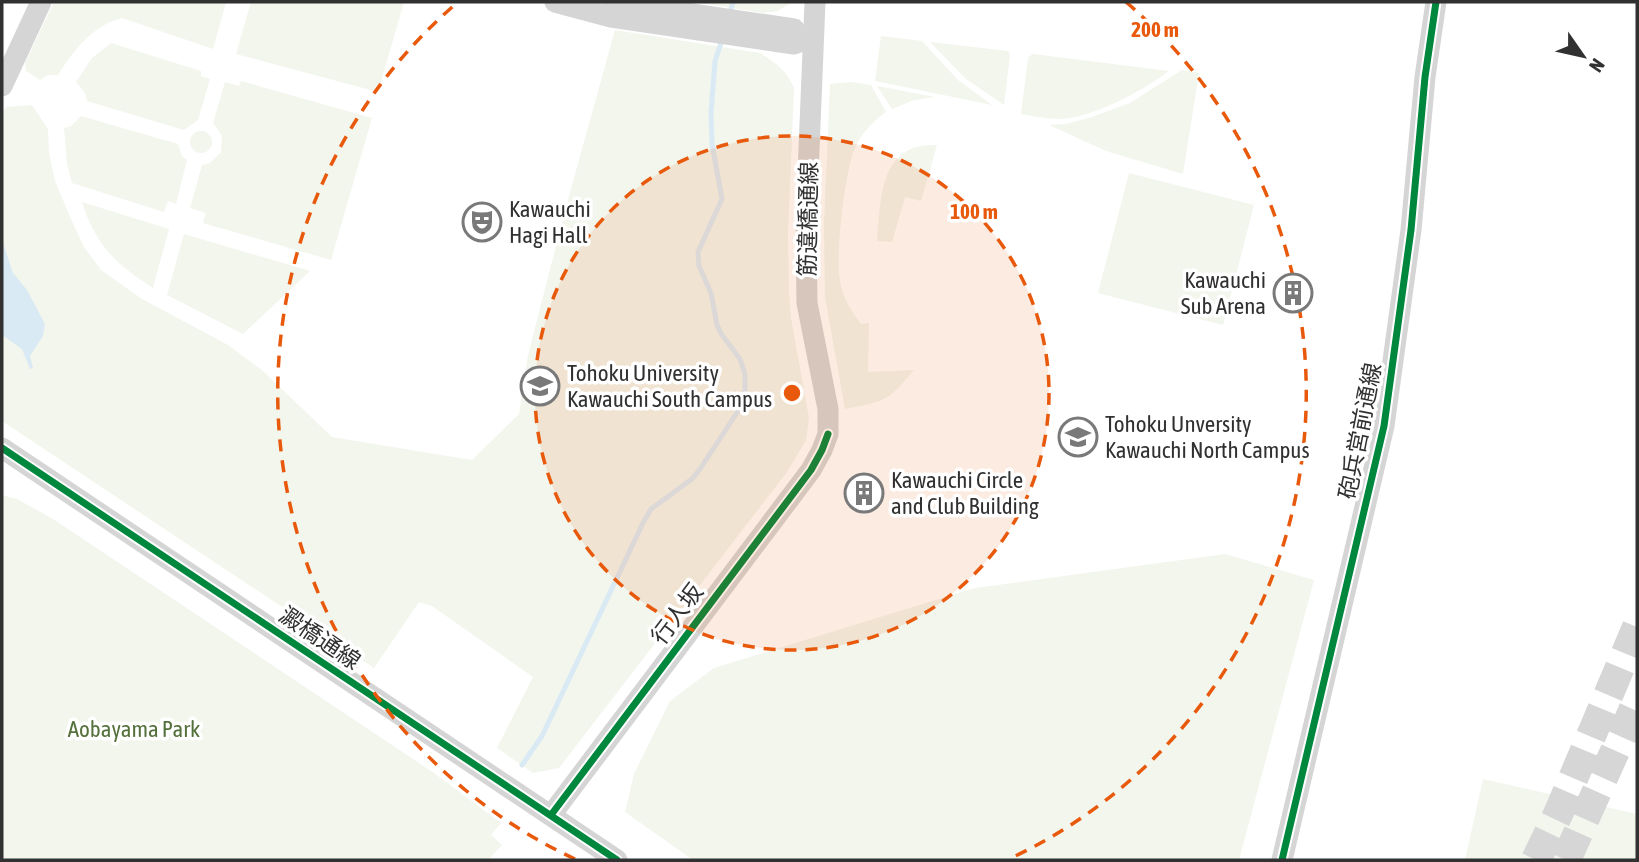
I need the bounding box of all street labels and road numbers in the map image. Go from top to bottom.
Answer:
street label: 筋違橋通線 [794,161,822,277]
street label: 砲兵営前通線 [1334,361,1386,501]
street label: 行人坂 [646,579,708,649]
street label: 澱橋通線 [275,601,365,675]

